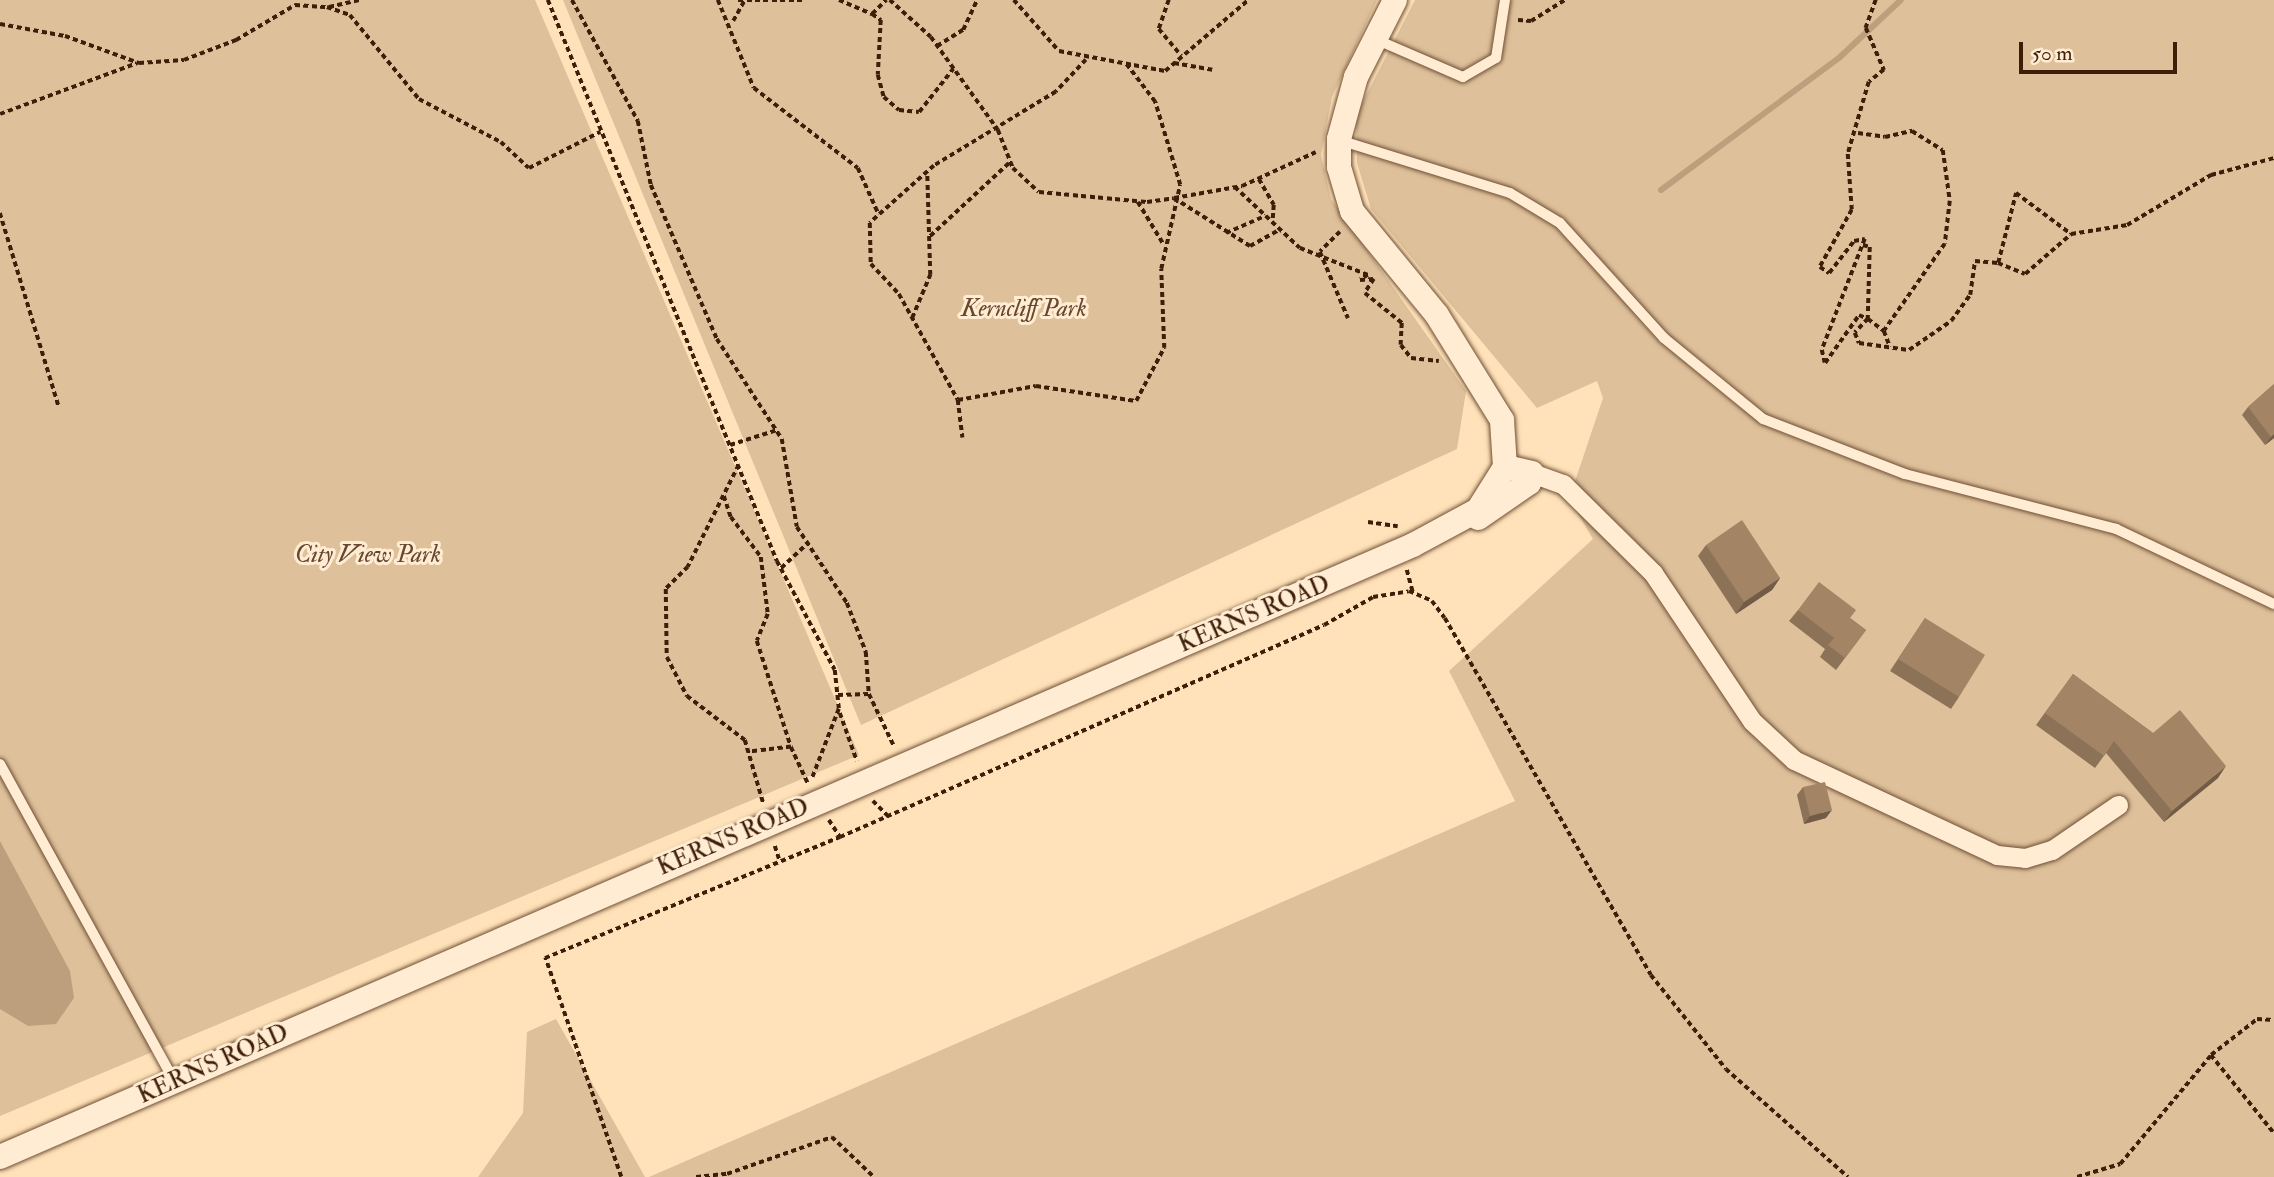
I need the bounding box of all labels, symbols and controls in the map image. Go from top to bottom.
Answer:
scale bar [2022,28,2180,72]
text: 50 m [2032,40,2073,67]
park label: Kerncliff Park [961,295,1087,323]
park label: City View Park [295,541,441,569]
street label: KERNS ROAD [1174,569,1334,659]
street label: KERNS ROAD [653,792,813,882]
street label: KERNS ROAD [133,1018,293,1110]

